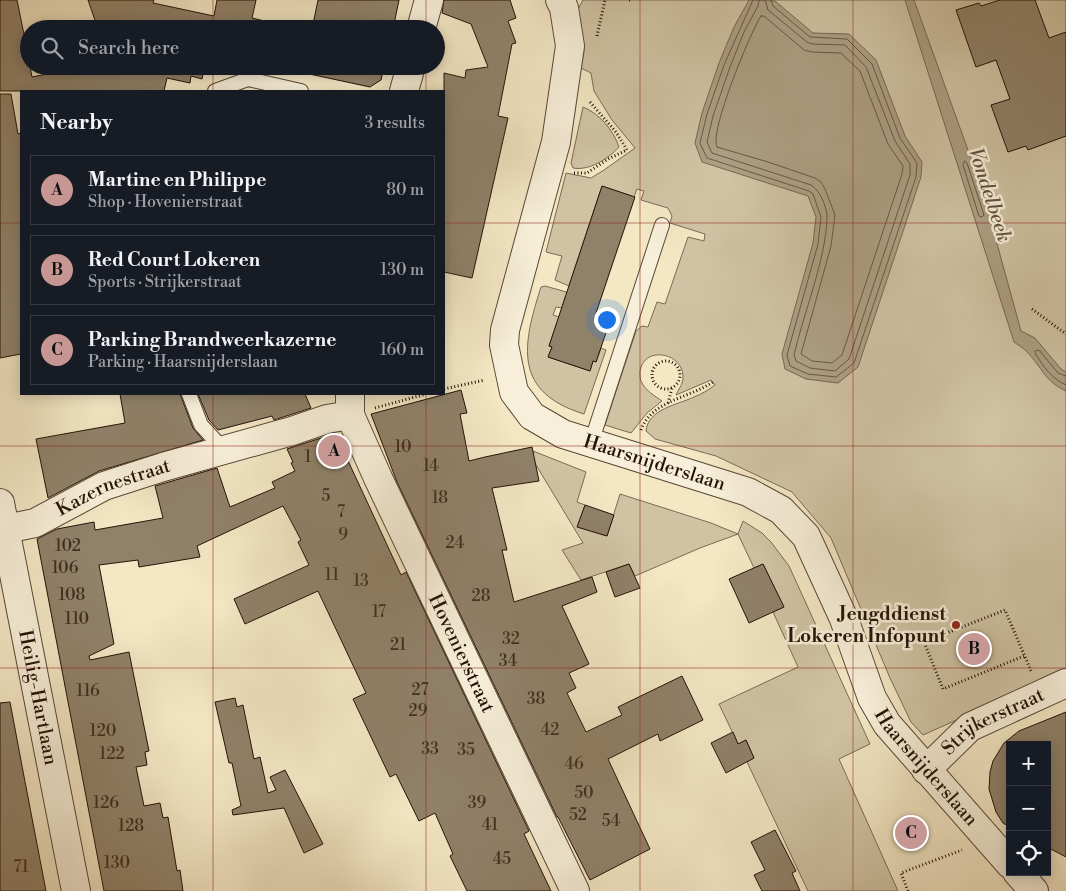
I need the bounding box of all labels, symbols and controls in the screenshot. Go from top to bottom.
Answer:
search box [20,20,445,75]
icon: search [38,34,66,62]
text: Search here [78,36,179,60]
text: Nearby [40,110,113,136]
text: 3 results [364,113,425,133]
water label: Vondelbeek [962,145,1016,245]
text: Martine en Philippe [88,168,266,192]
text: A [51,180,63,200]
text: 80 m [386,180,424,200]
text: Shop · Hovenierstraat [88,192,243,212]
text: Red Court Lokeren [88,248,260,272]
text: B [51,260,63,280]
text: 130 m [380,260,424,280]
text: Sports · Strijkerstraat [88,272,242,292]
your location [594,307,620,333]
text: Parking Brandweerkazerne [88,328,336,352]
text: C [51,340,63,360]
text: 160 m [380,340,424,360]
text: Parking · Haarsnijderslaan [88,352,278,372]
street label: Haarsnijderslaan [580,429,729,496]
pin: A [318,432,350,470]
house number: 10 [395,437,412,457]
house number: 1 [305,447,312,467]
street label: Kazernestraat [52,453,173,522]
house number: 14 [423,456,439,476]
house number: 5 [322,486,331,506]
house number: 18 [432,488,448,508]
house number: 7 [337,502,345,522]
house number: 9 [338,525,348,545]
house number: 24 [446,533,465,553]
house number: 102 [55,536,81,556]
house number: 106 [52,558,79,578]
house number: 11 [325,565,339,585]
house number: 13 [353,571,369,591]
house number: 108 [59,585,86,605]
house number: 28 [472,586,491,606]
street label: Hovenierstraat [423,590,500,717]
house number: 17 [372,602,386,622]
place label: Jeugddienst Lokeren Infopunt [787,602,946,648]
house number: 110 [65,609,89,629]
marker: Jeugddienst Lokeren Infopunt [950,619,962,631]
street label: Heilig-Hartlaan [13,628,63,767]
house number: 32 [502,629,520,649]
pin: B [958,630,990,668]
house number: 21 [390,635,406,655]
house number: 34 [499,651,518,671]
house number: 27 [411,680,429,700]
house number: 116 [76,681,100,701]
street label: Strijkerstraat [936,683,1048,760]
house number: 38 [527,689,546,709]
house number: 29 [409,701,428,721]
street label: Haarsnijderslaan [869,704,983,831]
house number: 42 [541,720,559,740]
house number: 120 [90,721,116,741]
house number: 33 [421,739,439,759]
house number: 35 [457,740,475,760]
map controls [1006,741,1051,876]
button: + [1006,741,1051,786]
house number: 122 [99,744,125,764]
house number: 46 [564,754,584,774]
house number: 50 [574,783,594,803]
button: − [1006,786,1051,831]
house number: 126 [93,793,119,813]
house number: 39 [468,793,487,813]
house number: 52 [569,805,587,825]
house number: 54 [602,811,621,831]
pin: C [895,814,927,852]
house number: 41 [482,815,498,835]
house number: 128 [118,816,144,836]
button: locate [1006,831,1051,876]
house number: 45 [493,849,511,869]
house number: 130 [104,853,130,873]
house number: 71 [13,857,29,877]

